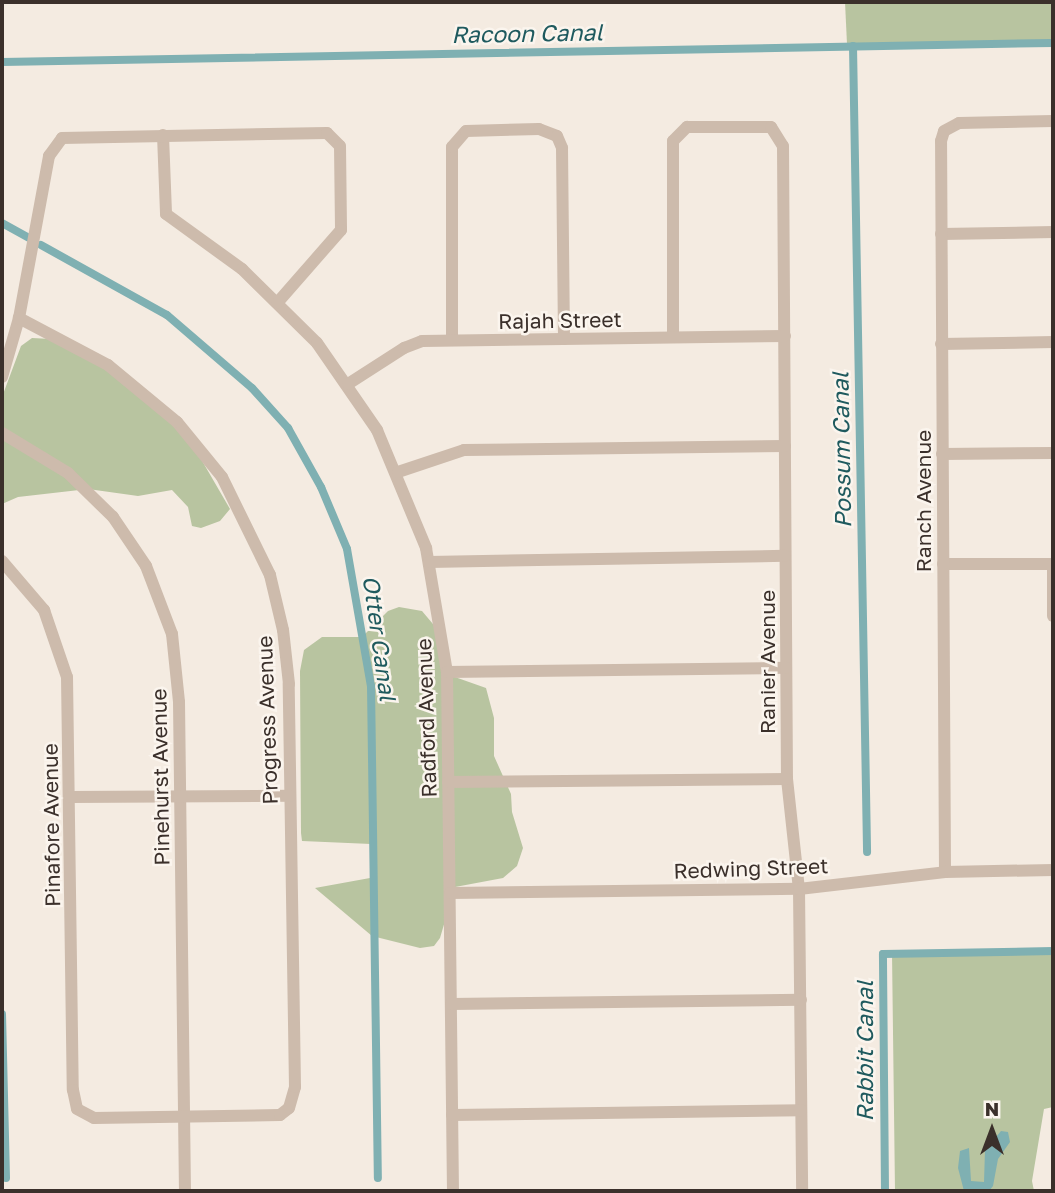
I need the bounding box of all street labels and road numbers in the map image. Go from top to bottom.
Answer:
street label: Rajah Street [498,306,622,334]
street label: Ranch Avenue [910,430,936,572]
street label: Ranier Avenue [754,590,780,734]
street label: Progress Avenue [251,635,283,805]
street label: Radford Avenue [411,638,441,798]
street label: Pinehurst Avenue [146,688,174,866]
street label: Pinafore Avenue [37,743,65,907]
street label: Redwing Street [673,853,829,883]

